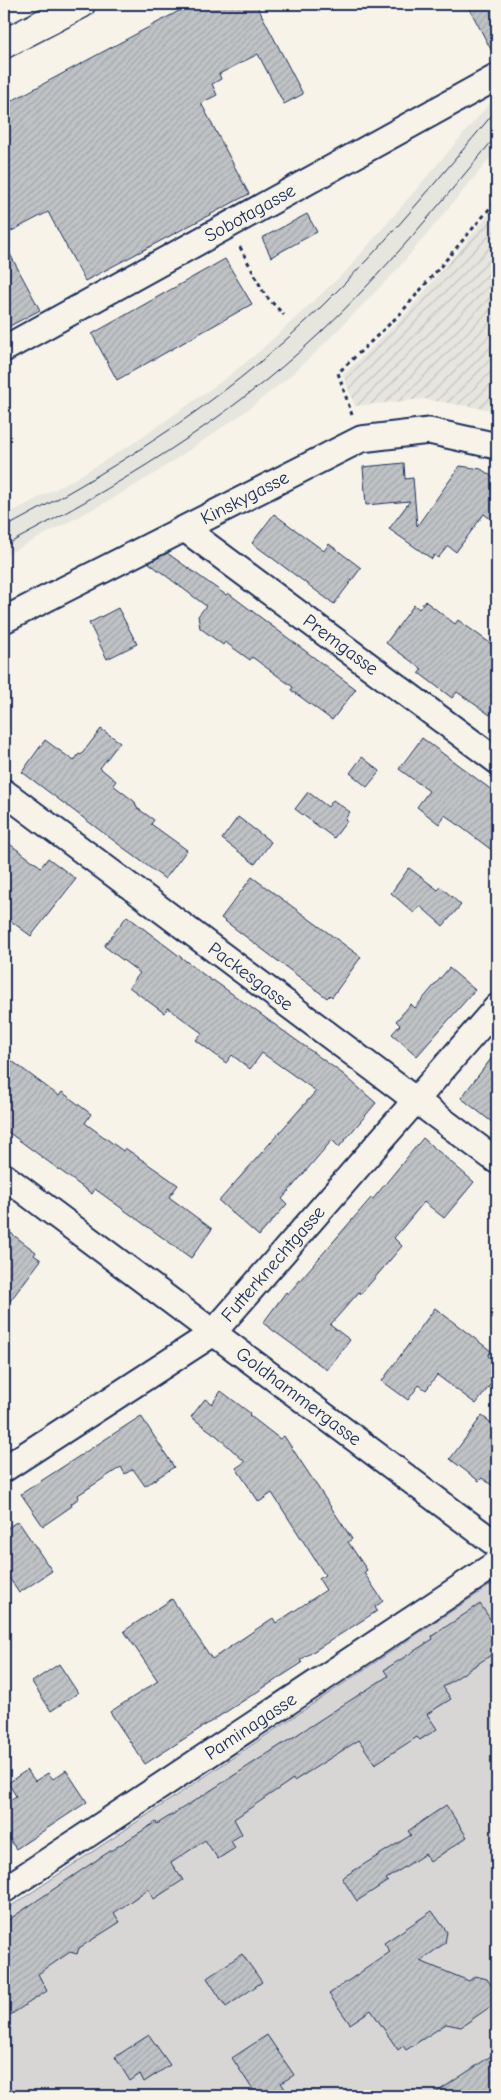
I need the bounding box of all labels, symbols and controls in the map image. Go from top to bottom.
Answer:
street label: Sobotagasse [201,179,299,247]
street label: Kinskygasse [197,466,293,529]
street label: Premgasse [299,610,383,680]
street label: Packesgasse [204,938,297,1015]
street label: Futterknechtgasse [217,1201,330,1326]
street label: Goldhammergasse [232,1342,366,1451]
street label: Paminagasse [201,1688,301,1765]

